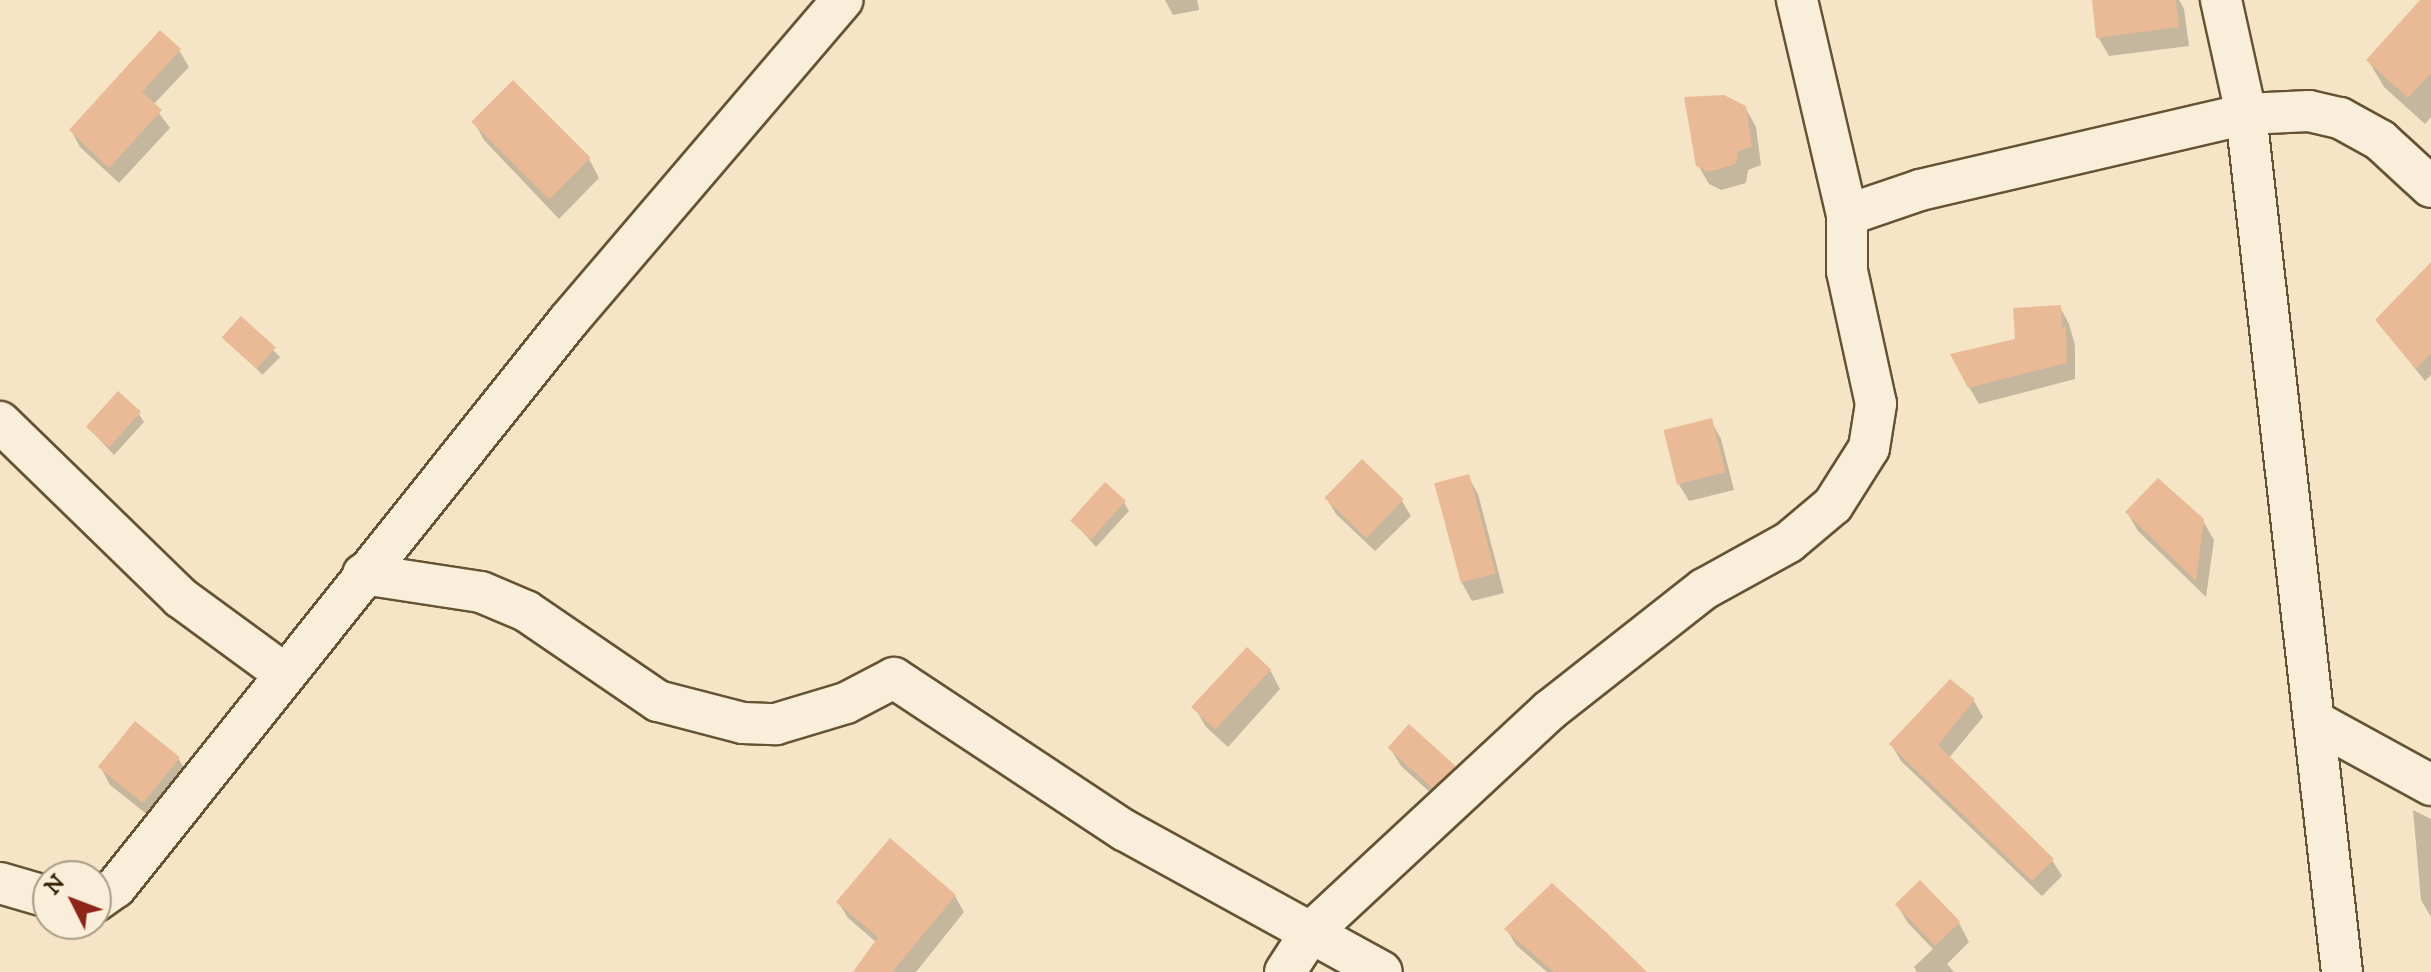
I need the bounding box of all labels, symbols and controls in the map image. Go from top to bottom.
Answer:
north arrow [32,860,112,940]
text: N [39,869,71,901]

